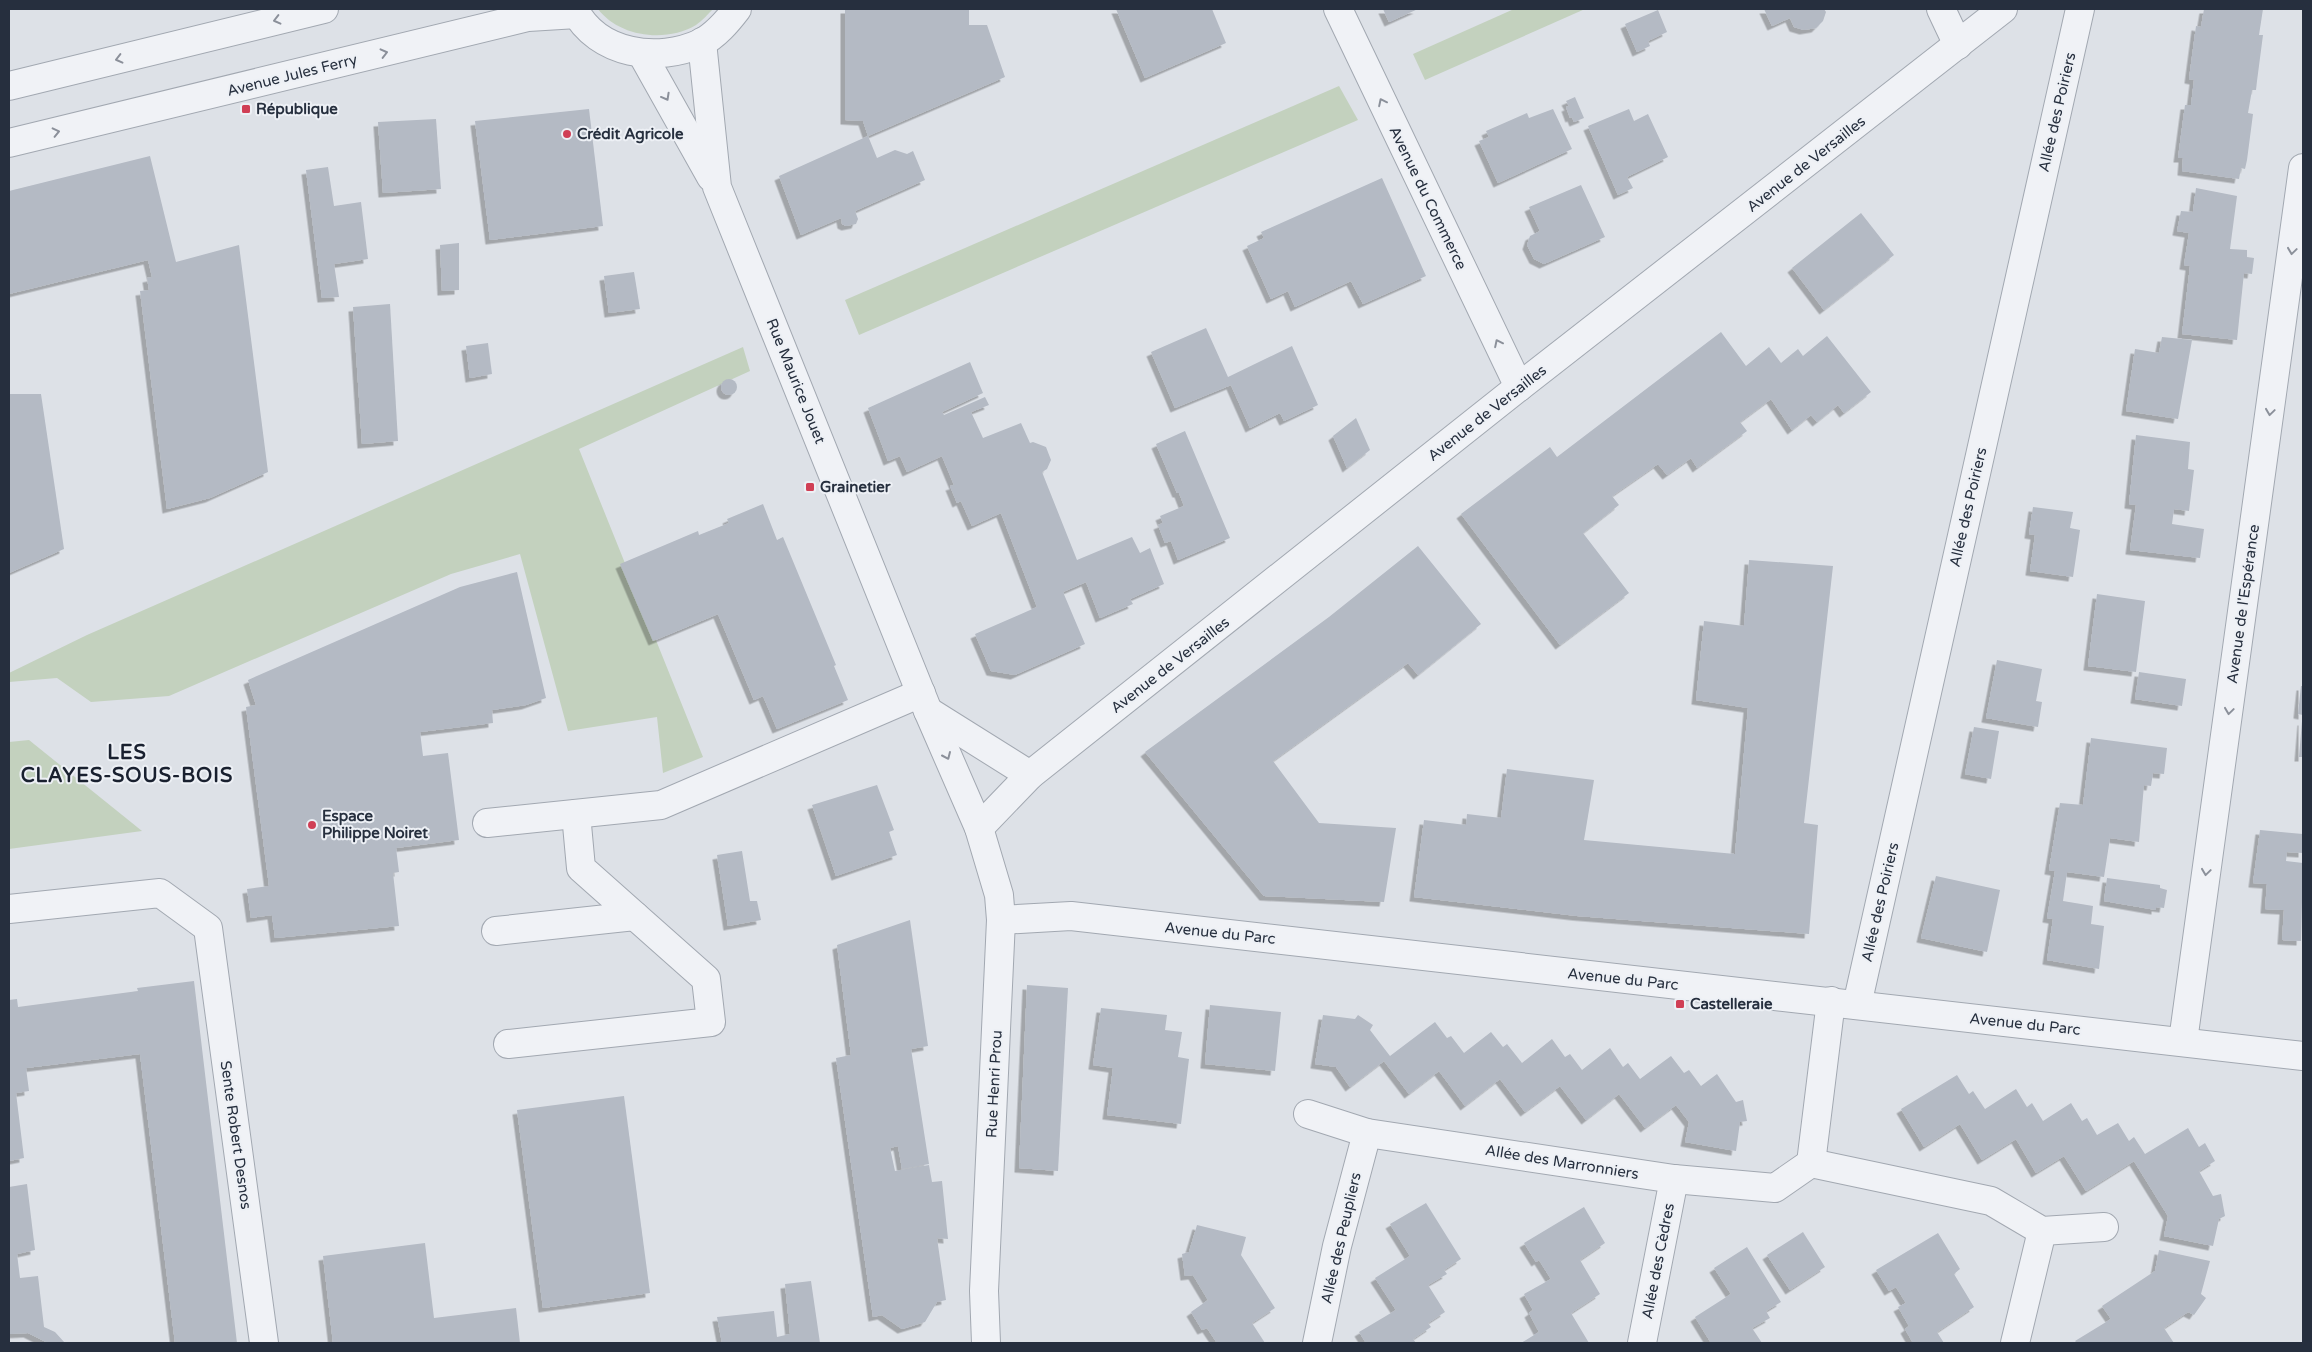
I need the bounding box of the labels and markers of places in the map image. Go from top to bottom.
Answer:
place label: République [256,100,338,119]
marker: République [240,103,252,115]
place label: Crédit Agricole [577,125,684,144]
marker: Crédit Agricole [561,128,573,140]
place label: Grainetier [820,478,891,496]
marker: Grainetier [804,481,816,493]
place label: Espace Philippe Noiret [322,807,428,843]
marker: Espace Philippe Noiret [306,819,318,831]
place label: Castelleraie [1690,995,1773,1013]
marker: Castelleraie [1674,998,1686,1010]

